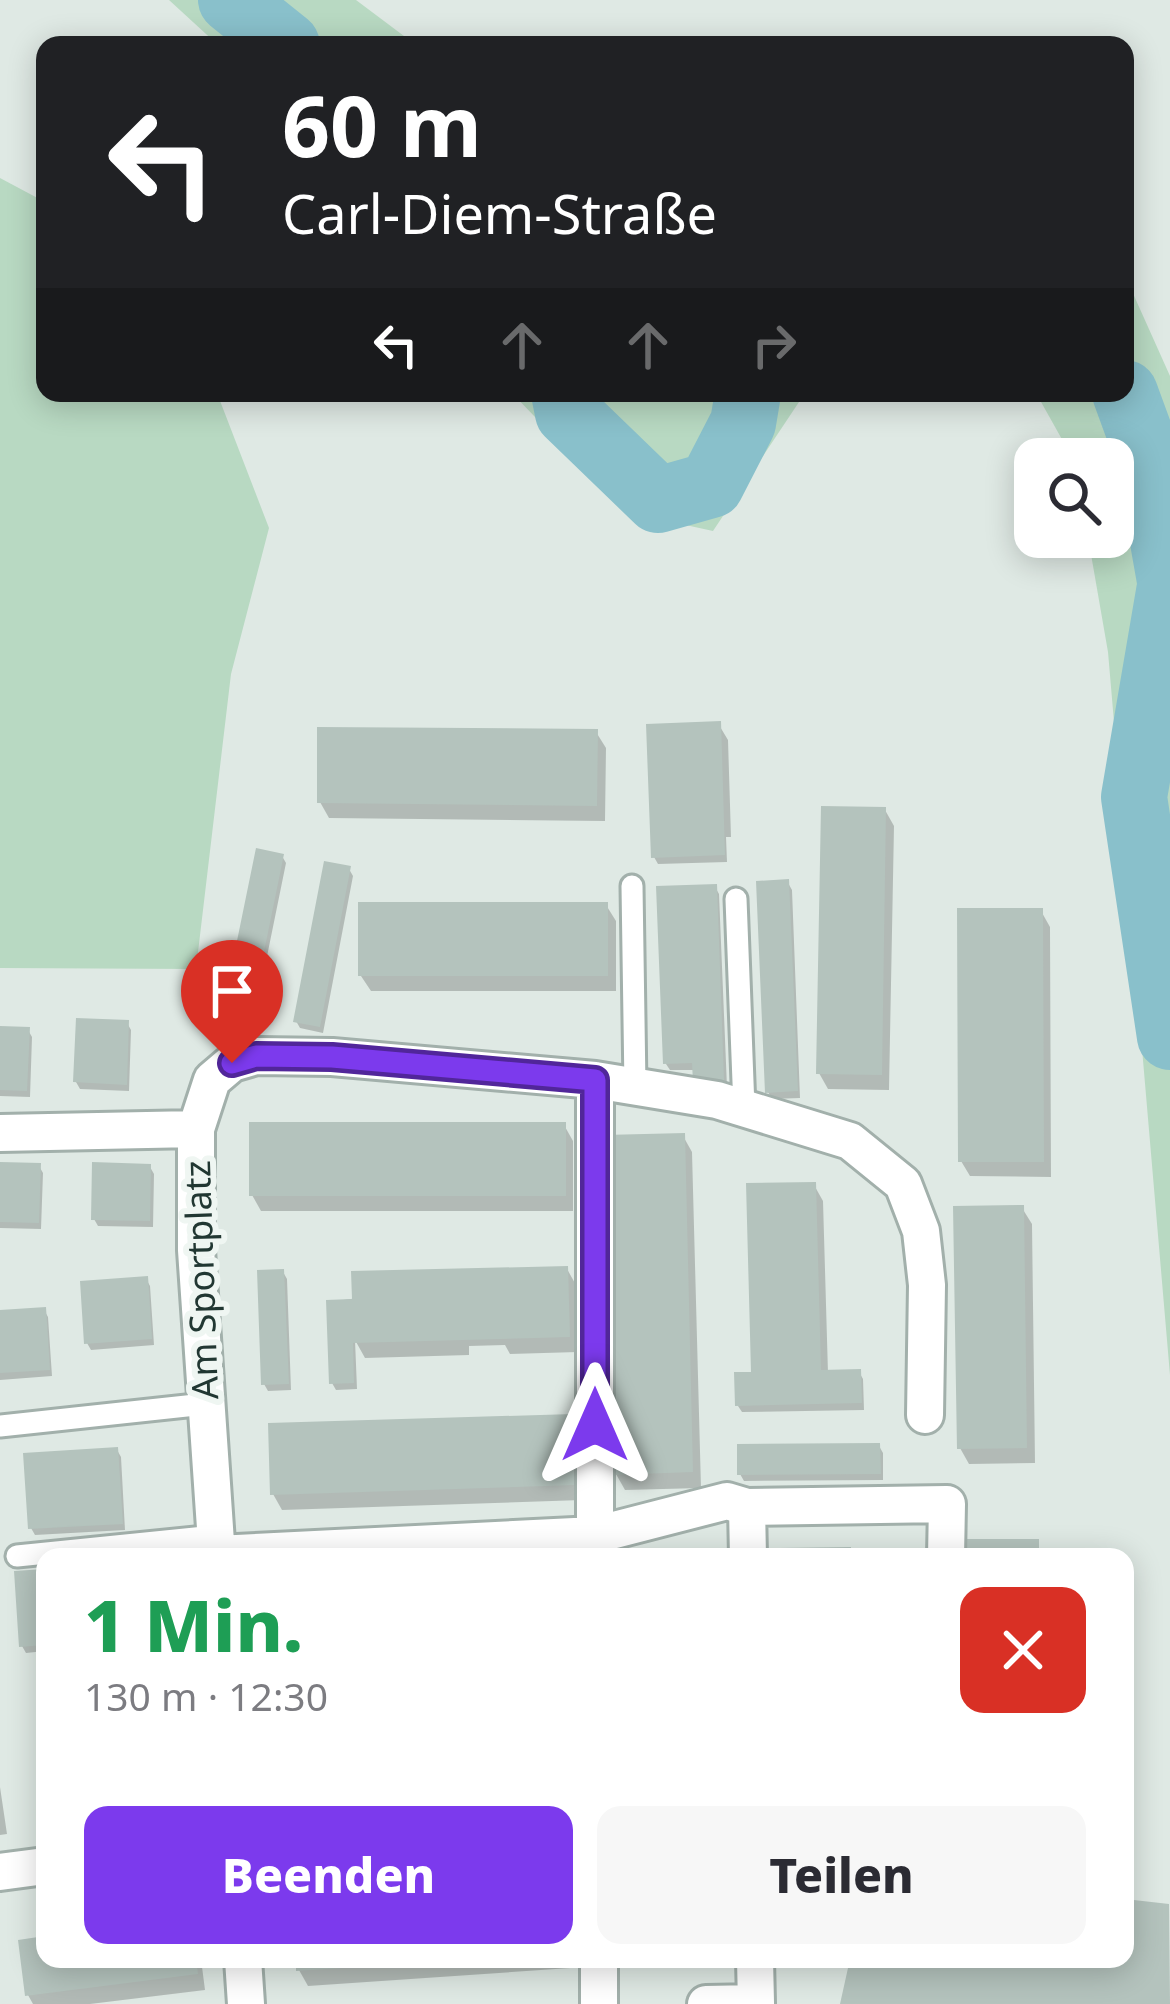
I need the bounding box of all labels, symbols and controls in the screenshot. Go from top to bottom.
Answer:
text: 60 m [282,67,482,182]
icon: left [84,84,240,240]
text: Carl-Diem-Straße [282,176,717,250]
icon: left [363,312,429,378]
icon: ahead [489,312,555,378]
icon: ahead [615,312,681,378]
icon: right [741,312,807,378]
map controls [1014,438,1134,558]
button: search [1014,438,1134,558]
pin [181,940,283,1063]
icon: arrive [199,958,265,1024]
street label: Am Sportplatz [172,1160,229,1400]
position arrow [532,1362,658,1488]
text: 1 Min. [84,1575,303,1673]
button: close [960,1587,1086,1713]
text: 130 m · 12:30 [84,1669,328,1722]
button: Beenden [84,1806,573,1944]
button: Teilen [597,1806,1086,1944]

